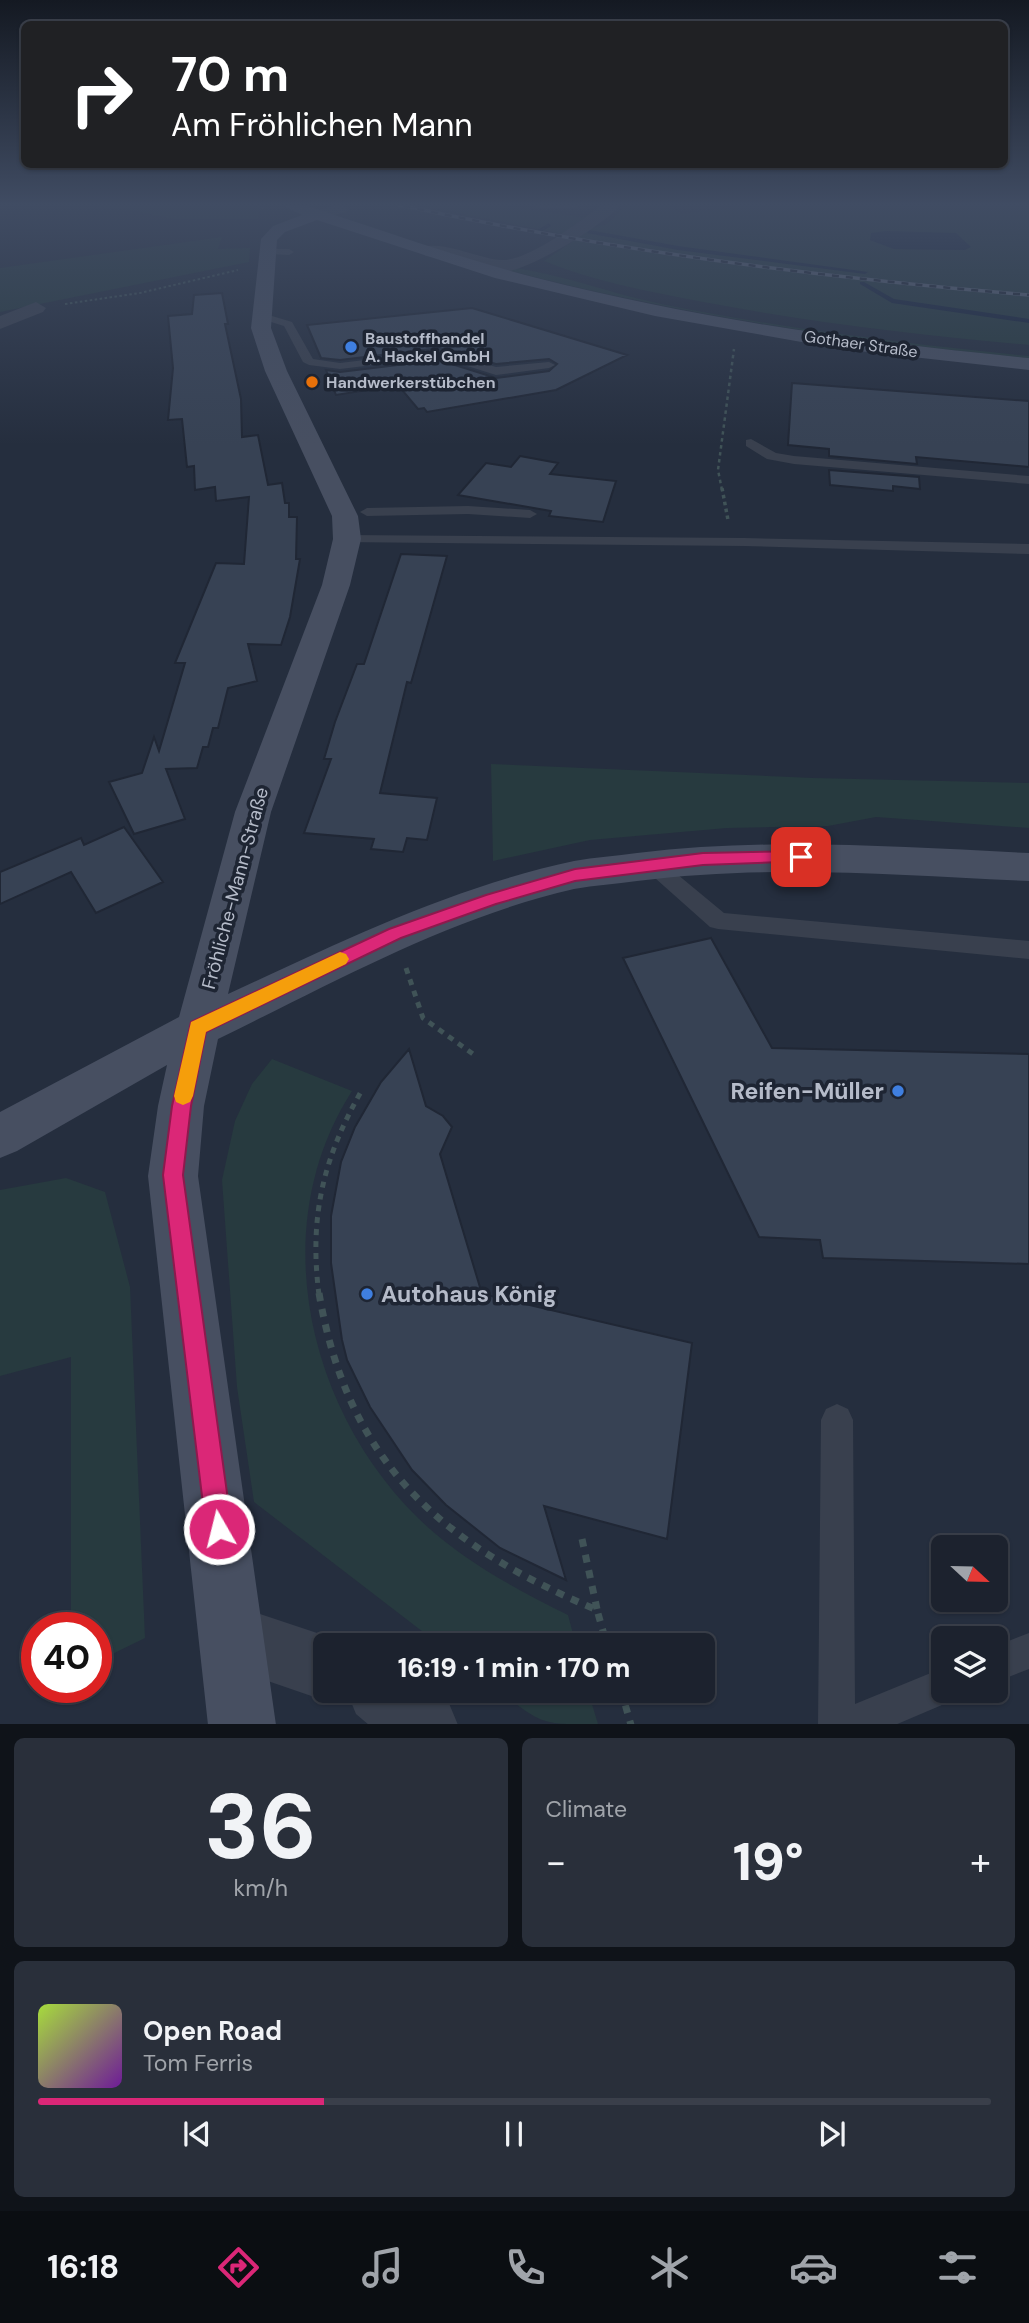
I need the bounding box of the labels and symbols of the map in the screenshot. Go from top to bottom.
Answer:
street label: Gothaer Straße [803,326,919,362]
place label: Baustoffhandel A. Hackel GmbH [365,328,490,367]
marker: Baustoffhandel A. Hackel GmbH [343,339,359,355]
place label: Handwerkerstübchen [326,372,496,393]
marker: Handwerkerstübchen [304,374,320,390]
street label: Fröhliche-Mann-Straße [196,784,274,992]
pin [771,827,831,887]
place label: Reifen-Müller [731,1076,884,1106]
marker: Reifen-Müller [890,1083,906,1099]
place label: Autohaus König [381,1279,557,1309]
marker: Autohaus König [359,1286,375,1302]
position arrow [182,1492,256,1566]
north arrow [931,1535,1008,1612]
speed limit sign: 40 [21,1612,112,1703]

